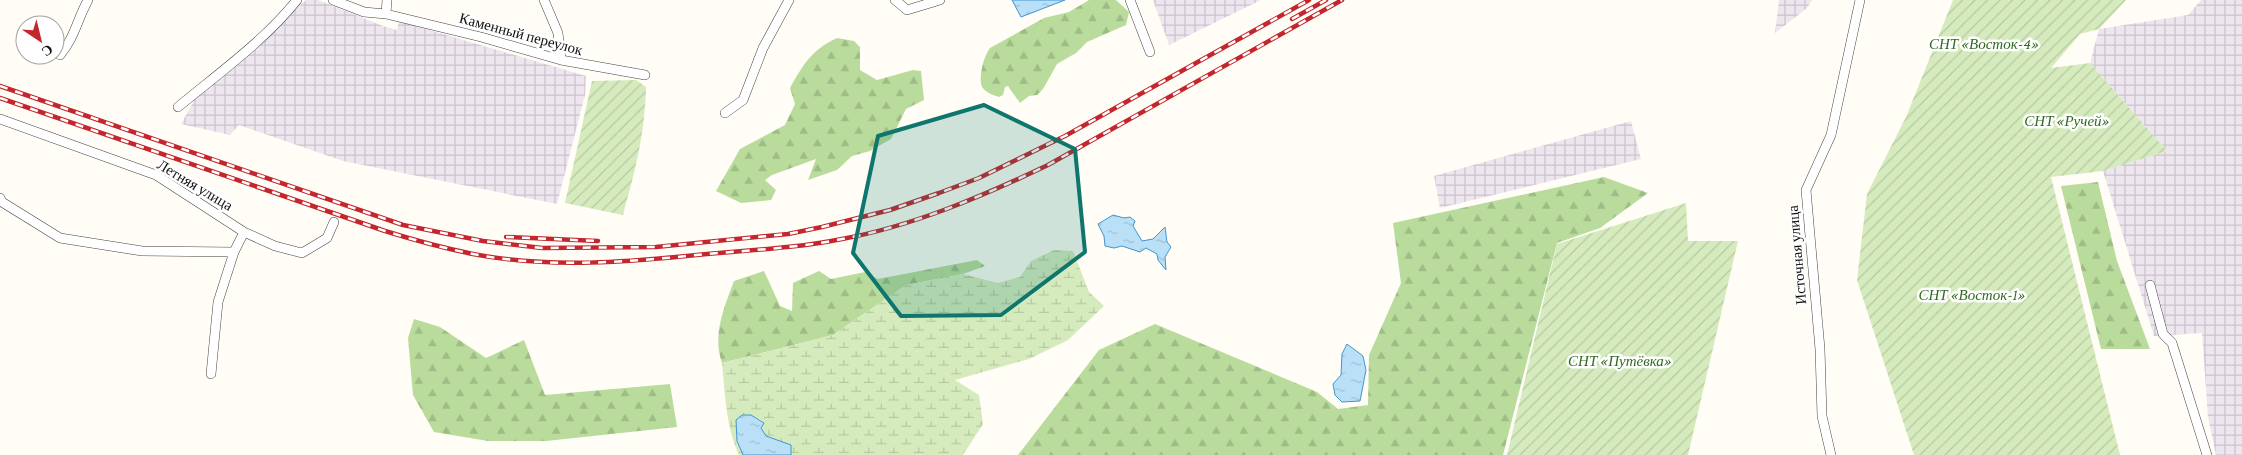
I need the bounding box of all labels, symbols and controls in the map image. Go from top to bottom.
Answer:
street label: Каменный переулок [458,10,585,58]
north arrow [15,15,65,65]
park label: СНТ «Восток-4» [1929,36,2039,52]
text: С [39,41,56,60]
park label: СНТ «Ручей» [2024,113,2110,129]
street label: Летняя улица [154,156,236,214]
street label: Источная улица [1785,204,1809,305]
park label: СНТ «Восток-1» [1918,287,2026,303]
park label: СНТ «Путёвка» [1568,353,1672,369]

